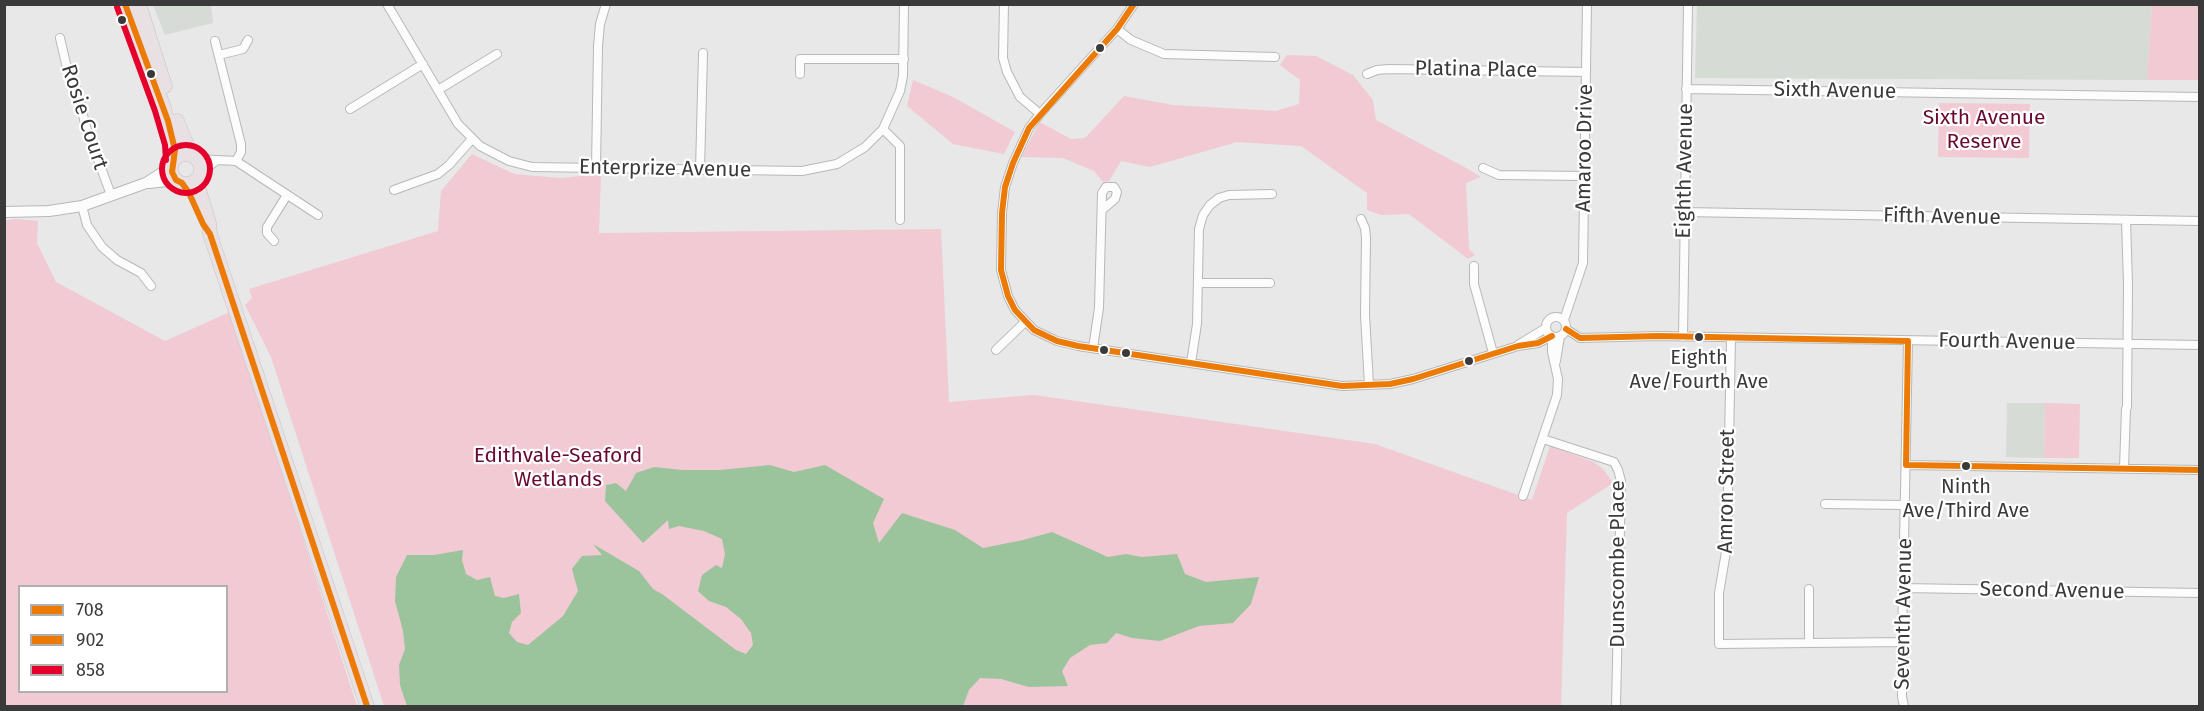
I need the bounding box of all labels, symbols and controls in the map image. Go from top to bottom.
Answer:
unlabelled marker [116,14,128,26]
unlabelled marker [1094,42,1106,54]
street label: Platina Place [1414,56,1538,84]
street label: Rosie Court [55,61,113,173]
unlabelled marker [145,68,157,80]
street label: Sixth Avenue [1773,77,1897,105]
street label: Amaroo Drive [1571,84,1599,212]
street label: Eighth Avenue [1671,103,1699,239]
park label: Sixth Avenue Reserve [1923,105,2045,155]
street label: Enterprize Avenue [579,155,751,183]
street label: Fifth Avenue [1883,203,2001,231]
street label: Fourth Avenue [1938,328,2076,356]
marker: Eighth Ave/Fourth Ave [1693,331,1705,343]
unlabelled marker [1098,344,1110,356]
place label: Eighth Ave/Fourth Ave [1629,346,1769,393]
unlabelled marker [1120,347,1132,359]
unlabelled marker [1463,355,1475,367]
street label: Amron Street [1713,428,1741,554]
park label: Edithvale-Seaford Wetlands [474,443,642,493]
marker: Ninth Ave/Third Ave [1960,460,1972,472]
place label: Ninth Ave/Third Ave [1903,475,2029,522]
street label: Dunscombe Place [1605,480,1631,648]
street label: Seventh Avenue [1890,538,1918,690]
street label: Second Avenue [1979,577,2125,605]
legend [18,585,228,693]
text: 708 [76,599,104,621]
text: 902 [76,629,104,651]
text: 858 [76,659,105,681]

